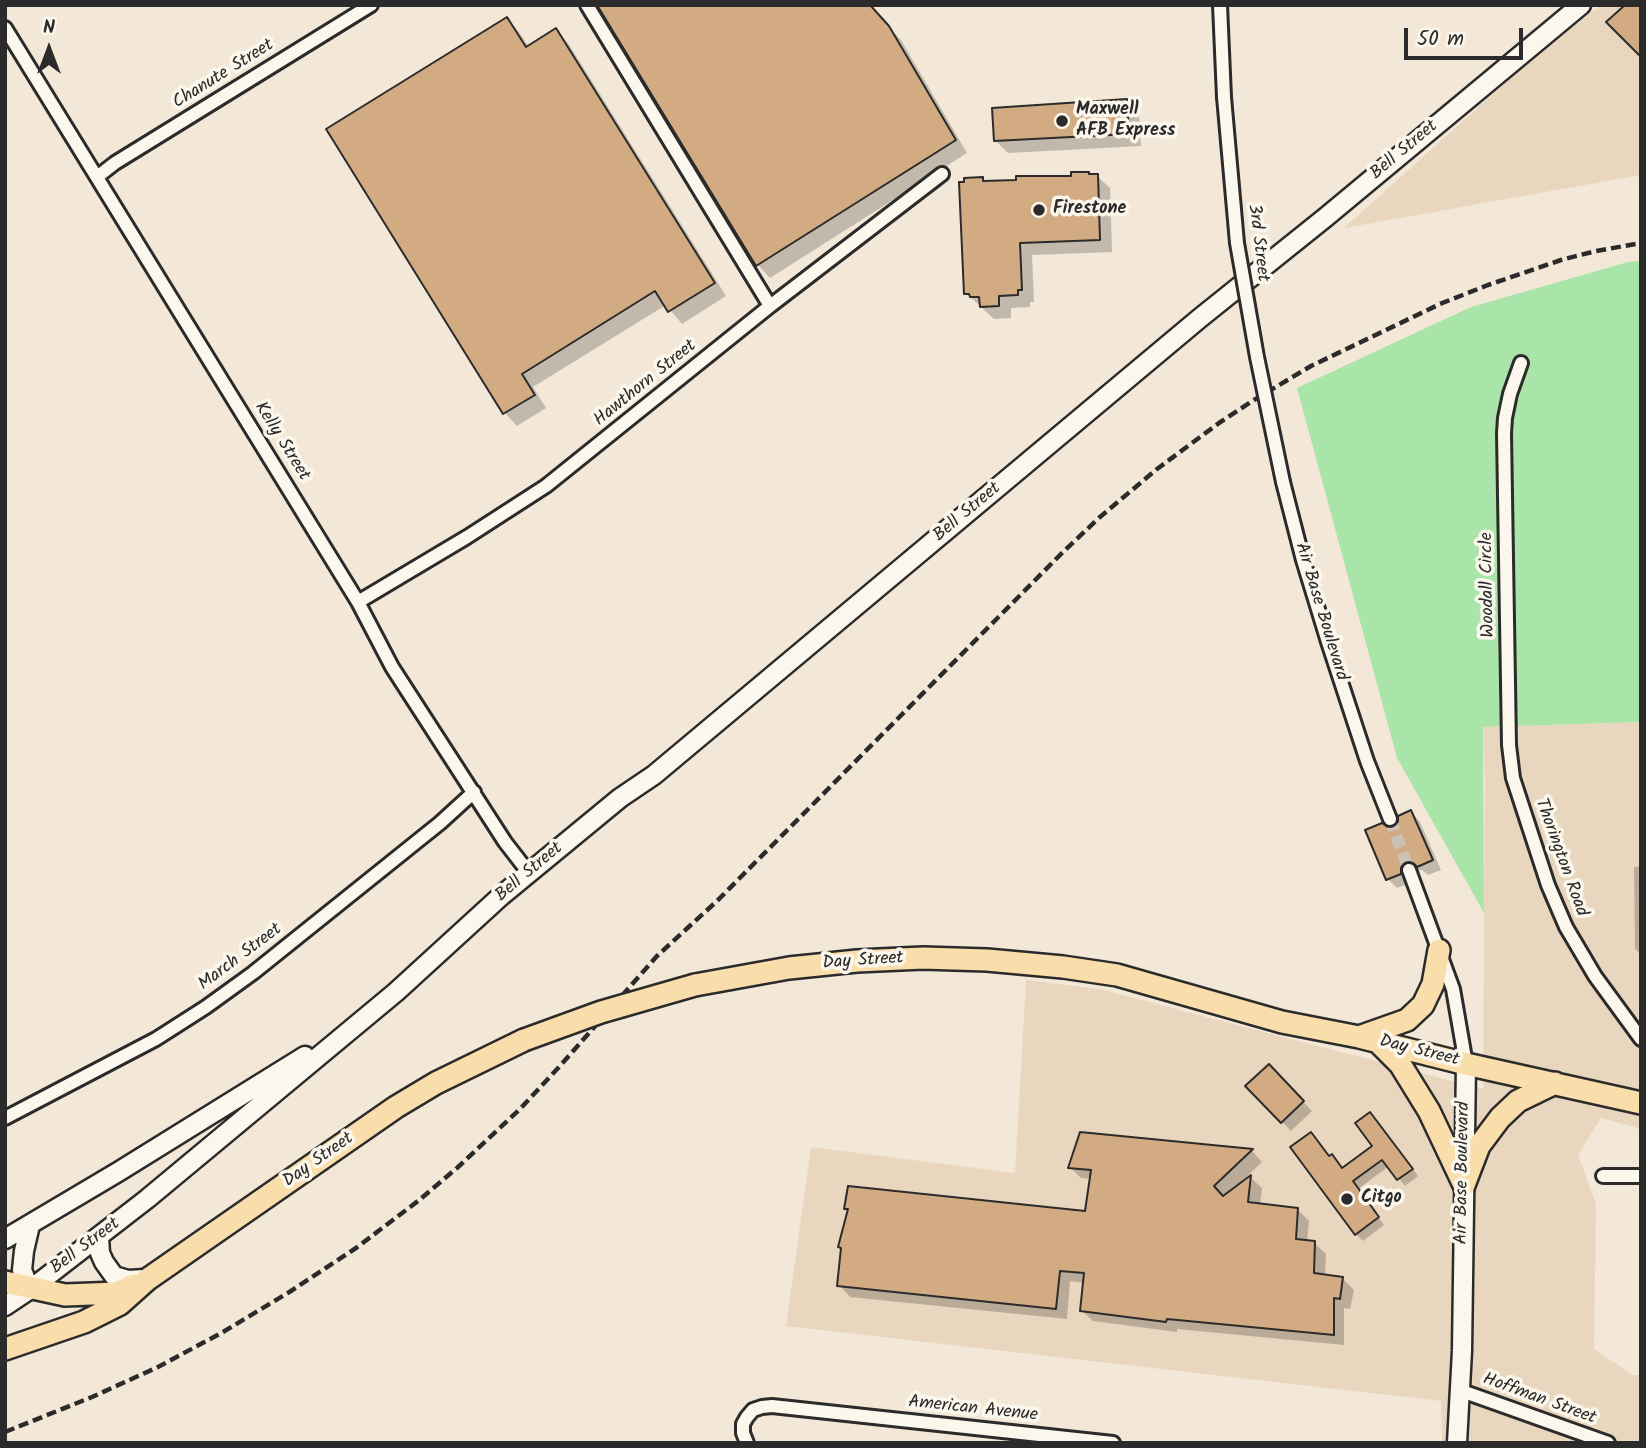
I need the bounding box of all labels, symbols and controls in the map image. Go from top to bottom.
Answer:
text: N [43,13,55,43]
north arrow [14,14,84,84]
scale bar [1408,14,1527,58]
text: 50 m [1417,23,1464,56]
street label: Chanute Street [169,35,279,115]
place label: Maxwell AFB Express [1076,100,1176,142]
marker: Maxwell AFB Express [1054,113,1070,129]
street label: Bell Street [1367,117,1443,185]
place label: Firestone [1053,199,1126,221]
marker: Firestone [1031,202,1047,218]
street label: 3rd Street [1242,203,1272,283]
street label: Hawthorn Street [590,336,702,432]
street label: Kelly Street [248,399,314,485]
street label: Bell Street [930,479,1006,547]
street label: Woodall Circle [1477,532,1501,638]
street label: Air Base Boulevard [1289,540,1351,684]
street label: Thorington Road [1529,796,1591,920]
street label: Bell Street [492,839,568,907]
street label: March Street [195,920,287,996]
street label: Day Street [822,948,904,976]
street label: Day Street [1377,1032,1461,1072]
street label: Air Base Boulevard [1452,1101,1476,1245]
street label: Day Street [279,1129,359,1193]
place label: Citgo [1361,1188,1402,1210]
marker: Citgo [1339,1191,1355,1207]
street label: Bell Street [47,1214,125,1280]
street label: Hoffman Street [1479,1370,1599,1430]
street label: American Avenue [907,1392,1039,1428]

